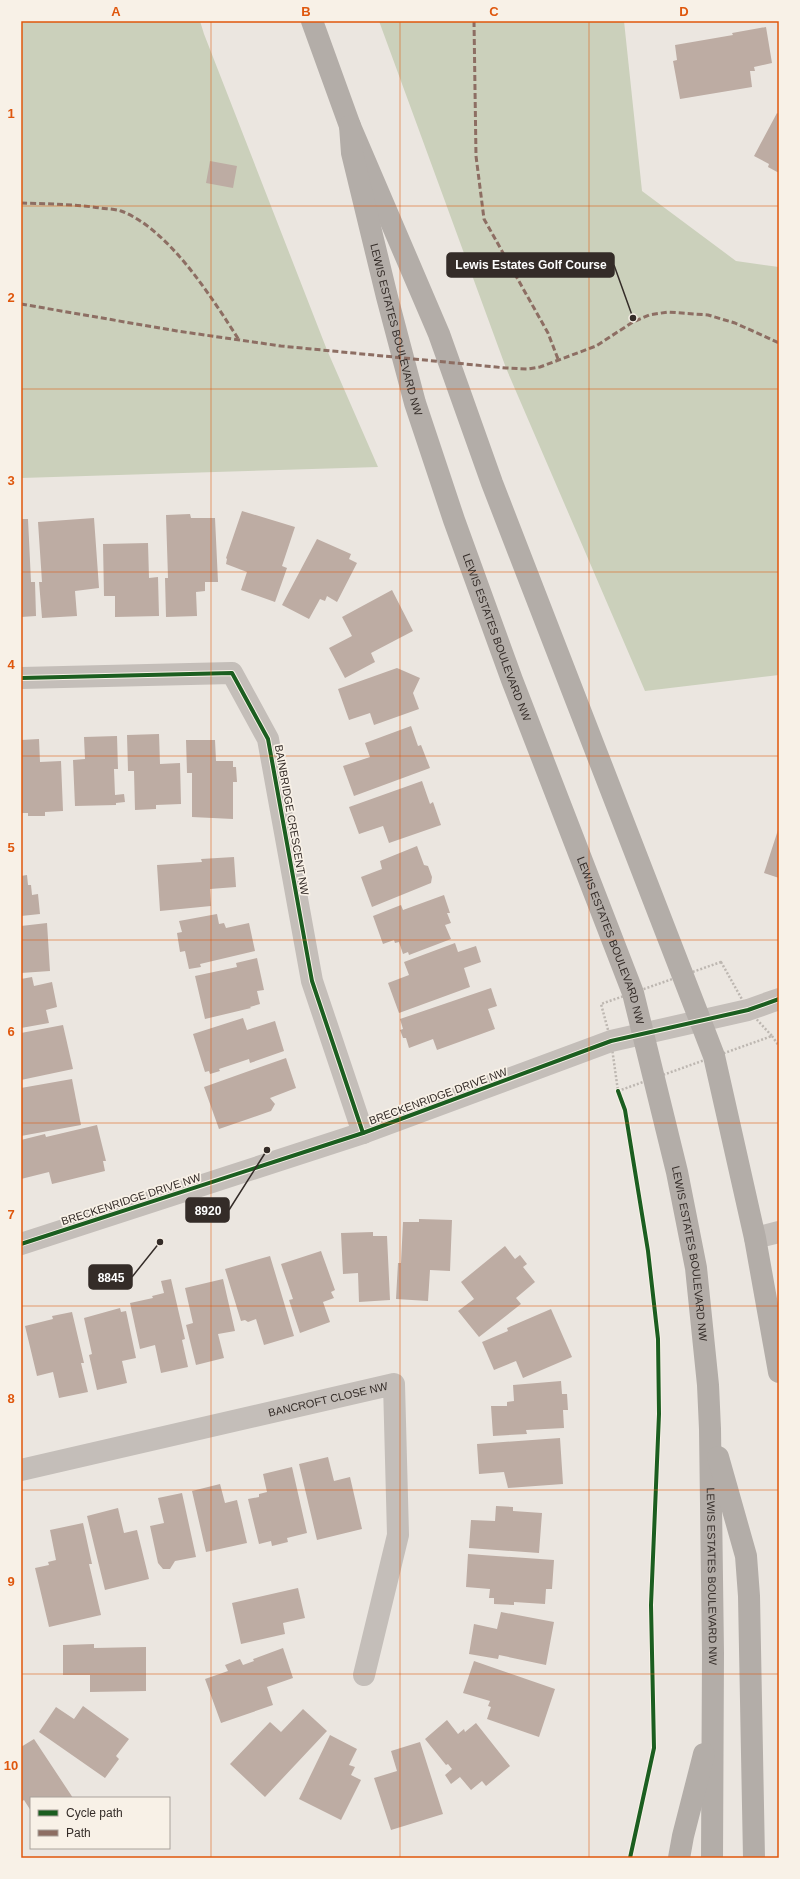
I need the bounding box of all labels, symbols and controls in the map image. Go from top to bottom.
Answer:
text: A [111,4,121,19]
text: B [301,4,311,19]
text: C [489,4,499,19]
text: D [679,4,689,19]
text: 1 [7,106,15,121]
street label: LEWIS ESTATES BOULEVARD NW [368,242,425,418]
callout: Lewis Estates Golf Course [447,253,614,277]
text: Lewis Estates Golf Course [455,258,607,272]
text: 2 [7,290,15,305]
text: 3 [7,473,15,488]
street label: LEWIS ESTATES BOULEVARD NW [461,552,533,723]
text: 4 [7,657,15,672]
street label: BAINBRIDGE CRESCENT NW [273,744,311,897]
text: 5 [7,840,15,855]
street label: LEWIS ESTATES BOULEVARD NW [575,855,647,1026]
text: 6 [7,1024,15,1039]
street label: BRECKENRIDGE DRIVE NW [367,1065,509,1127]
street label: LEWIS ESTATES BOULEVARD NW [670,1165,710,1342]
street label: BRECKENRIDGE DRIVE NW [60,1171,203,1227]
callout: 8920 [186,1198,229,1222]
text: 8920 [195,1204,222,1218]
text: 7 [7,1207,15,1222]
callout: 8845 [89,1265,132,1289]
text: 8845 [98,1271,125,1285]
street label: BANCROFT CLOSE NW [267,1380,389,1419]
text: 8 [7,1391,15,1406]
street label: LEWIS ESTATES BOULEVARD NW [705,1487,719,1666]
text: 9 [7,1574,15,1589]
text: 10 [4,1758,18,1773]
legend [30,1797,170,1849]
text: Cycle path [66,1806,123,1820]
text: Path [66,1826,91,1840]

